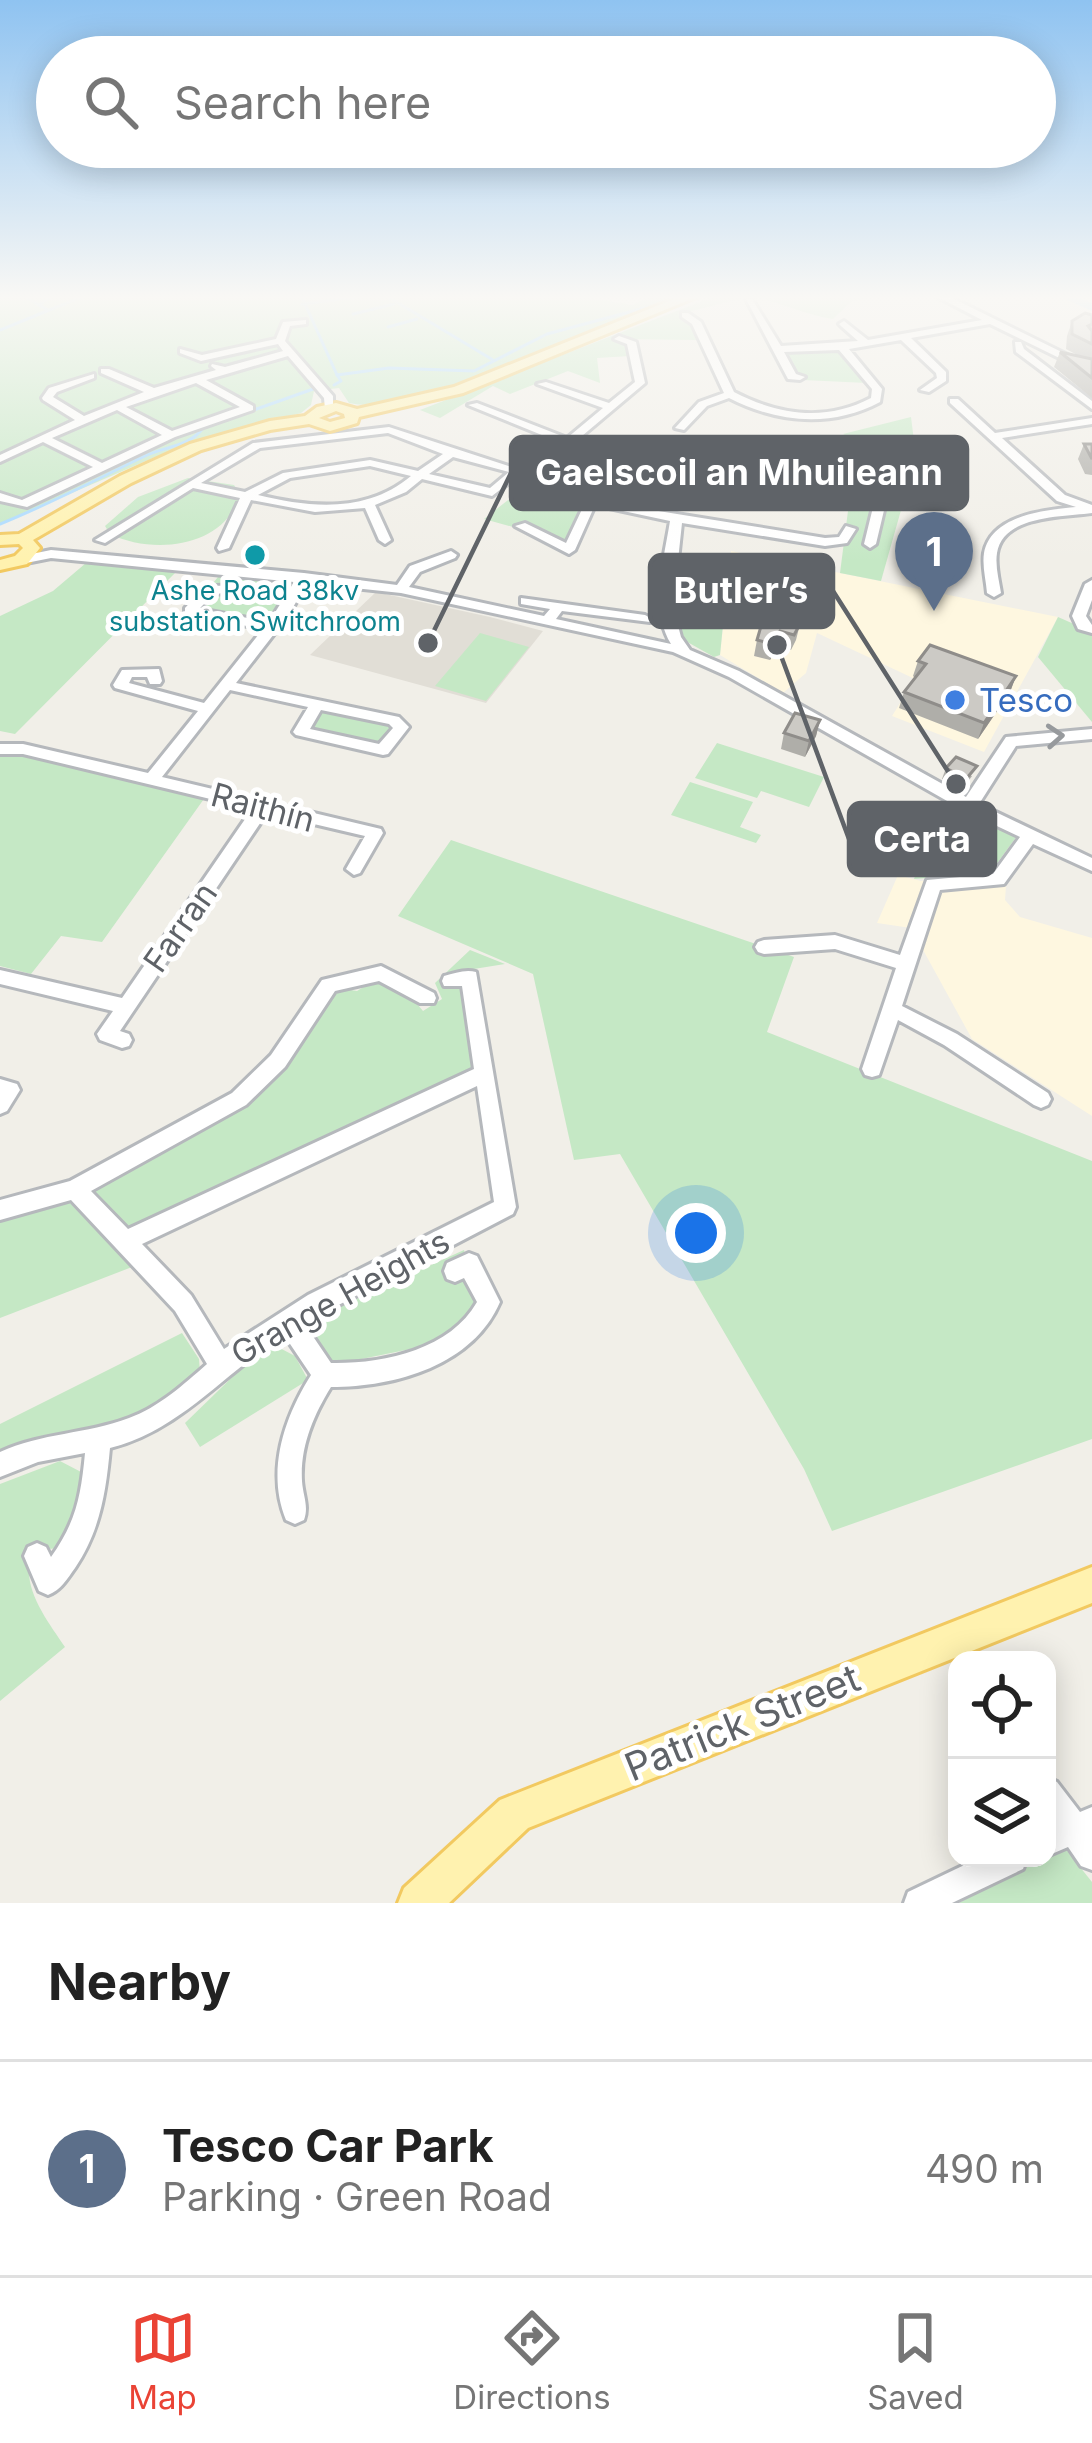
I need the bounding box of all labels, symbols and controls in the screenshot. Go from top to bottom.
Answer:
search box [36,36,1056,168]
icon: search [78,69,144,135]
text: Search here [174,75,431,130]
callout: Gaelscoil an Mhuileann [511,437,967,509]
text: Gaelscoil an Mhuileann [535,450,943,494]
pin: 1 [895,512,973,611]
marker: Ashe Road 38kv substation Switchroom [242,542,268,568]
callout: Butler’s [650,555,833,627]
text: Butler’s [674,568,808,612]
place label: Ashe Road 38kv substation Switchroom [109,574,401,638]
place label: Tesco [979,680,1073,720]
marker: Tesco [942,687,968,713]
one-way arrow [1046,723,1065,749]
street label: Raithín [207,774,319,840]
callout: Certa [849,803,995,875]
text: Certa [873,817,971,861]
street label: Farran [135,874,225,980]
your location [666,1203,726,1263]
street label: Grange Heights [224,1221,456,1373]
map controls [948,1651,1056,1867]
button: locate [948,1651,1056,1759]
street label: Patrick Street [618,1654,866,1790]
button: layers [948,1759,1056,1867]
text: Nearby [48,1951,231,2012]
text: Tesco Car Park [162,2118,494,2173]
text: 1 [79,2145,95,2192]
text: 490 m [925,2145,1044,2192]
text: Parking · Green Road [162,2173,552,2220]
tab: Map [128,2305,197,2417]
tab: Directions [453,2305,611,2417]
tab: Saved [867,2305,964,2417]

